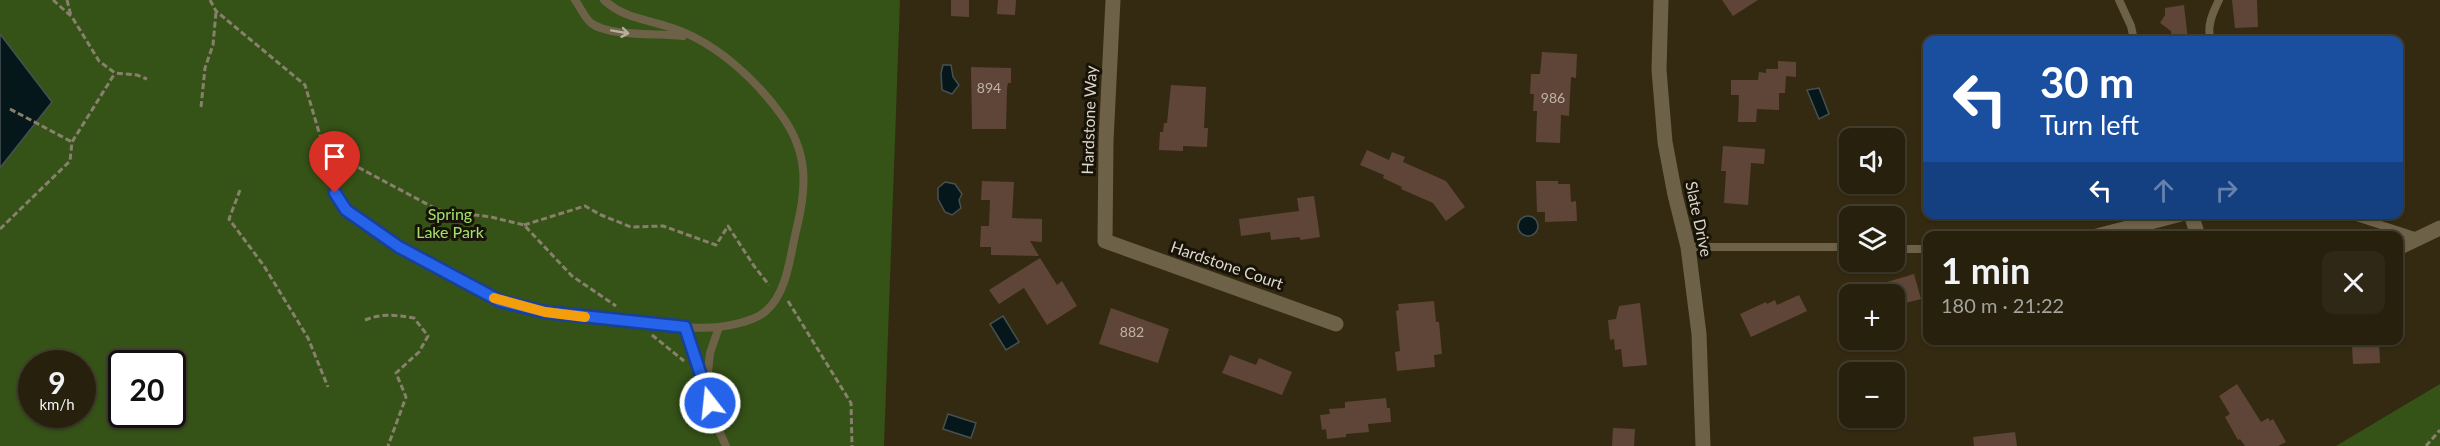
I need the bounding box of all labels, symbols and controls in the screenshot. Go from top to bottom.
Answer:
one-way arrow [610,27,629,38]
text: 30 m [2040,57,2134,107]
icon: left [1941,60,2019,138]
street label: Hardstone Way [1077,64,1100,175]
house number: 894 [977,79,1001,96]
house number: 986 [1541,89,1565,106]
text: Turn left [2040,108,2139,141]
map controls [1839,128,1905,428]
button: sound [1839,128,1905,194]
pin [309,131,360,193]
icon: arrive [318,140,351,173]
icon: left [2084,174,2117,207]
icon: ahead [2147,174,2180,207]
icon: right [2210,174,2243,207]
street label: Slate Drive [1682,179,1717,258]
park label: Spring Lake Park [416,204,485,241]
button: layers [1839,206,1905,272]
street label: Hardstone Court [1168,236,1286,293]
text: 1 min [1941,248,2030,292]
button: close [2322,251,2385,314]
button: + [1839,284,1905,350]
text: 180 m · 21:22 [1941,293,2064,317]
house number: 882 [1120,323,1144,340]
speed limit sign: 20 [108,350,186,428]
button: − [1839,362,1905,428]
text: 9 [48,364,66,400]
position arrow [678,371,742,435]
text: km/h [39,395,75,413]

